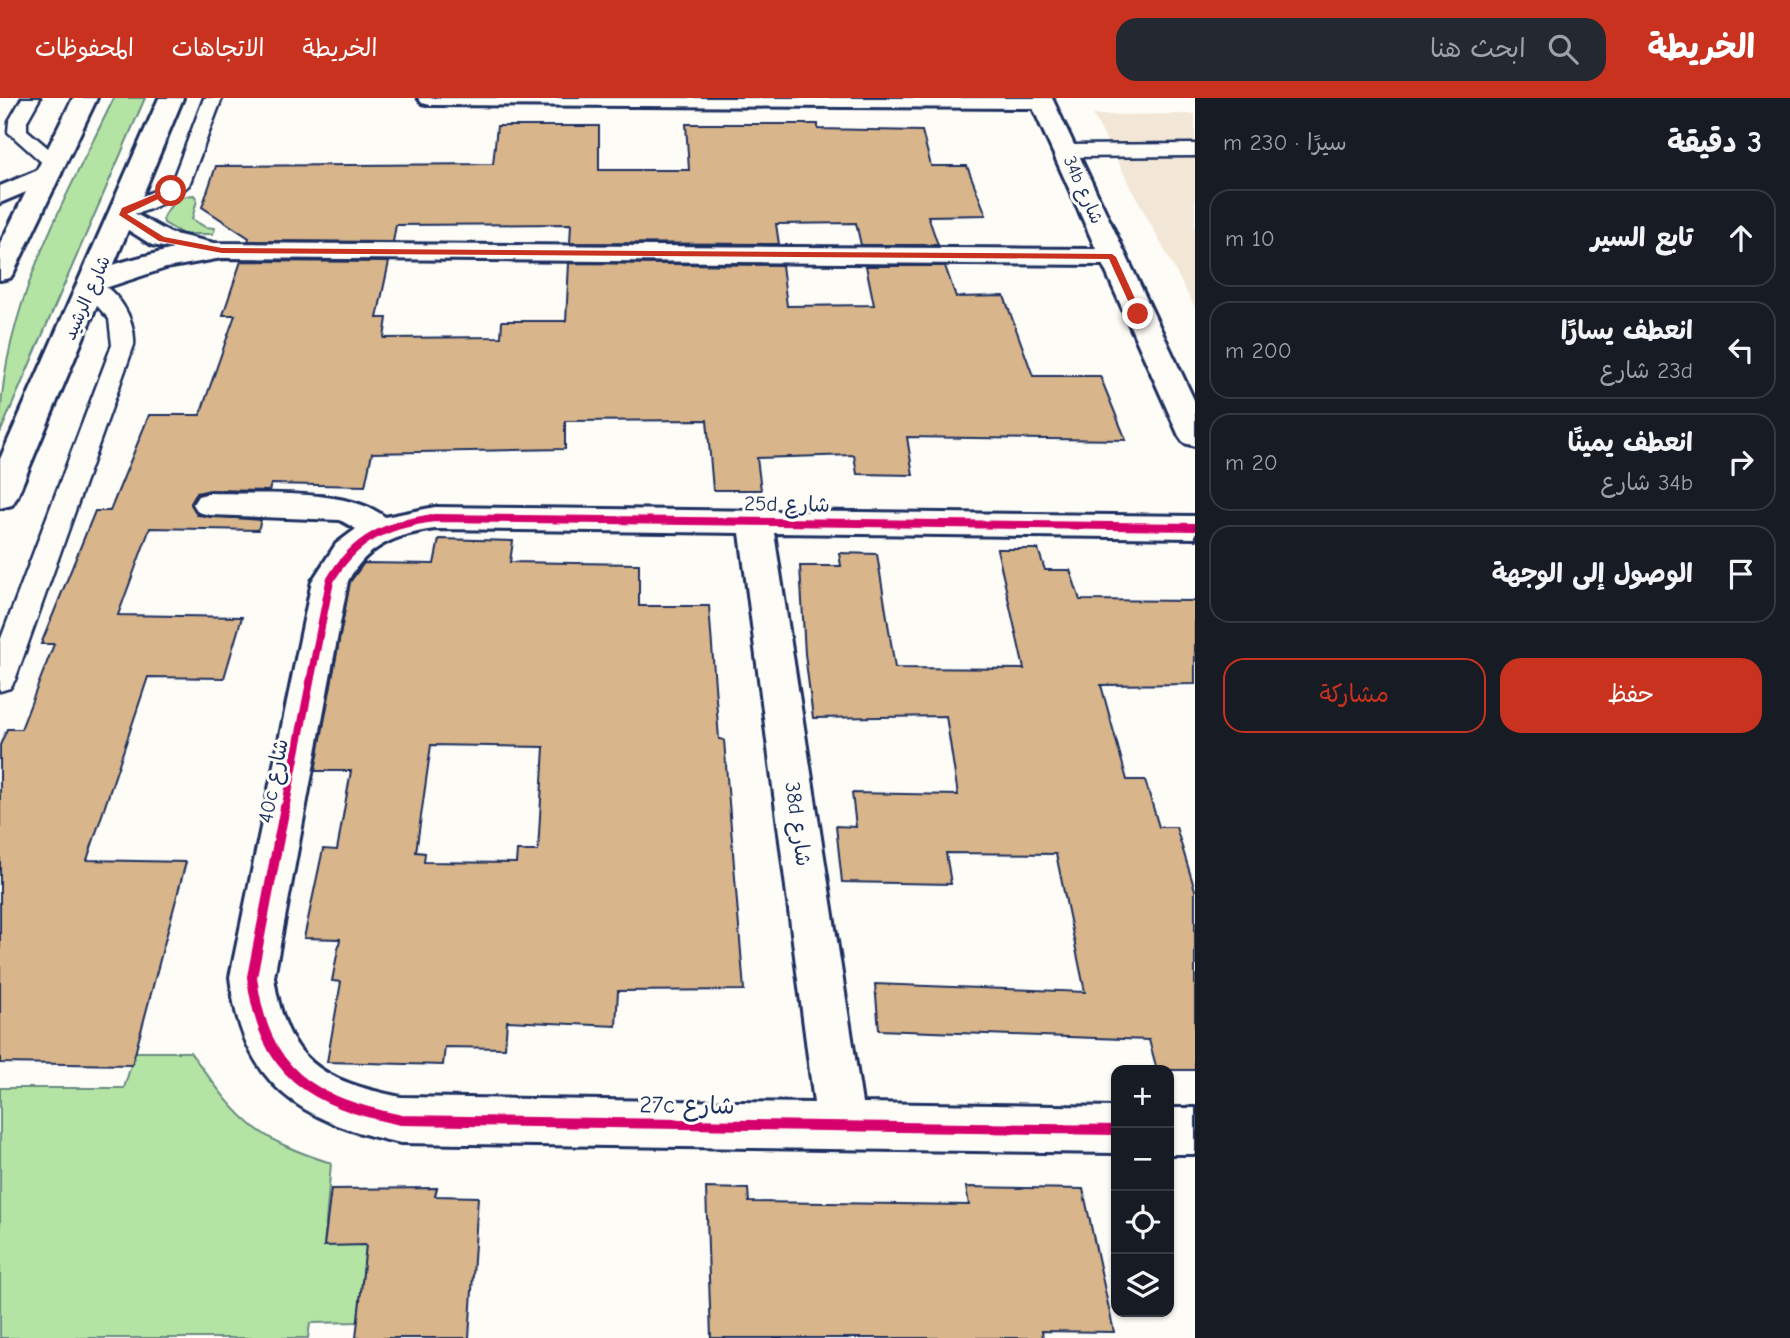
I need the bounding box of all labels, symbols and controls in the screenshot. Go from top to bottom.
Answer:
search box [1116,18,1606,81]
text: الخريطة [1648,28,1755,66]
icon: search [1544,30,1582,68]
text: المحفوظات [35,34,134,62]
text: الاتجاهات [172,34,265,62]
text: الخريطة [303,34,377,62]
text: ابحث هنا [1430,34,1526,64]
text: 3 دقيقة [1667,125,1762,160]
text: سيرًا · 230 m [1223,129,1347,156]
street label: 34b شارع [1058,153,1107,228]
route start [155,175,186,206]
icon: ahead [1722,219,1760,257]
text: تابع السير [1591,223,1693,253]
text: 10 m [1225,225,1275,252]
street label: شارع الرشيد [59,253,116,344]
route end [1122,298,1153,329]
text: انعطف يسارًا [1561,316,1693,346]
icon: left [1722,331,1760,369]
text: 200 m [1225,337,1292,364]
text: 23d شارع [1600,357,1693,384]
text: انعطف يمينًا [1568,428,1693,458]
icon: right [1722,443,1760,481]
text: 20 m [1225,449,1278,476]
text: 34b شارع [1600,469,1693,496]
street label: 25d شارع [744,491,830,520]
icon: arrive [1722,555,1760,593]
text: الوصول إلى الوجهة [1492,559,1693,589]
button: مشاركة [1223,658,1486,733]
button: حفظ [1500,658,1762,733]
street label: 40c شارع [253,737,296,826]
street label: 38d شارع [777,780,816,868]
map controls [1111,1065,1174,1317]
button: + [1111,1065,1174,1128]
street label: 27c شارع [639,1090,735,1123]
button: − [1111,1128,1174,1191]
button: locate [1111,1191,1174,1254]
button: layers [1111,1254,1174,1317]

